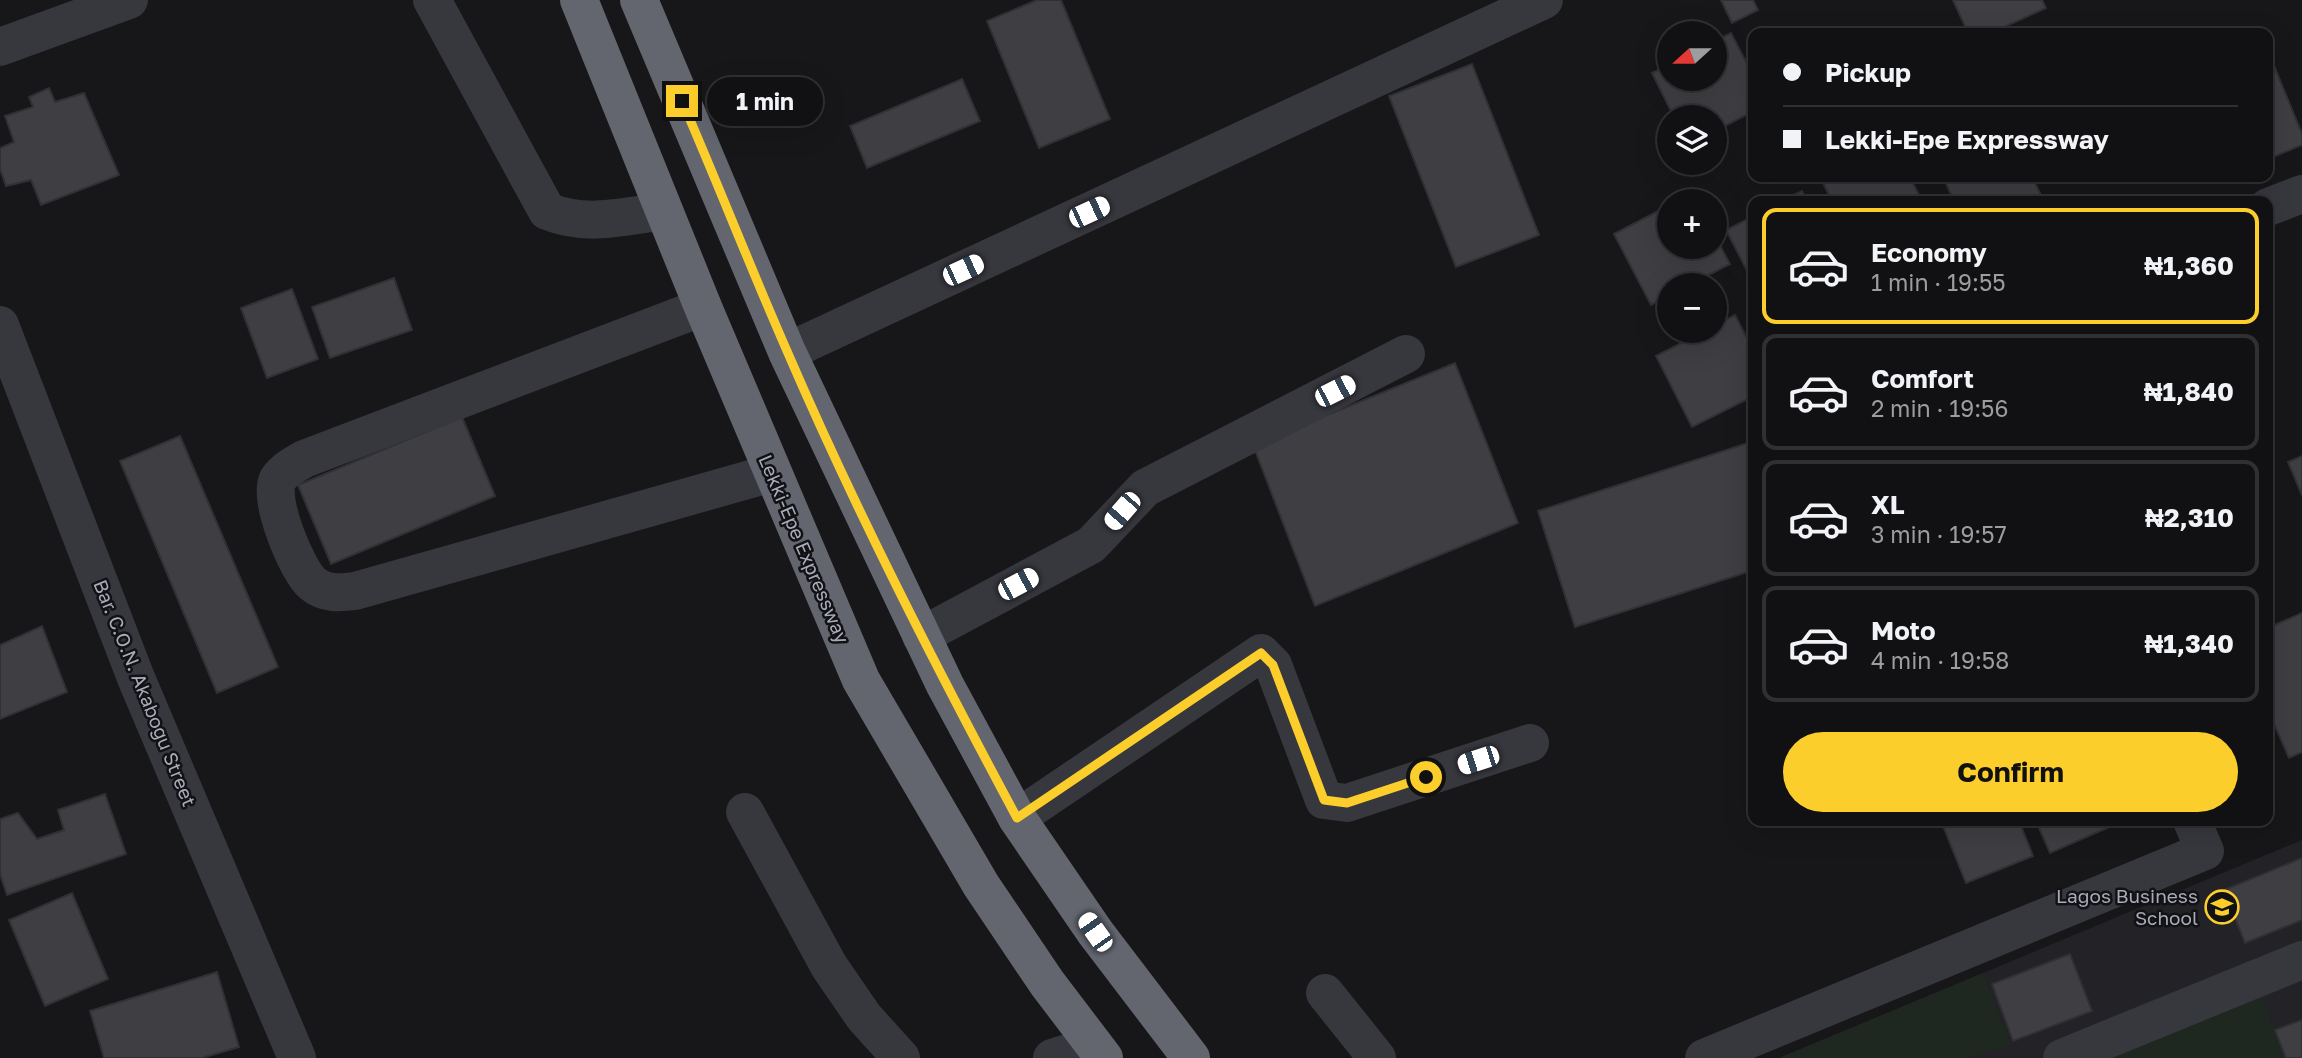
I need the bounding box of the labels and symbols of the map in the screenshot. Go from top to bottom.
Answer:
north arrow [1657,21,1727,91]
callout: 1 min [706,76,822,126]
route end [666,85,698,117]
car [1066,194,1113,230]
car [940,252,987,288]
car [1312,372,1359,410]
street label: Lekki-Epe Expressway [754,451,855,647]
car [1101,488,1144,534]
car [995,565,1042,603]
street label: Bar. C.O.N. Akabogu Street [89,576,202,810]
car [1455,744,1502,776]
route start [1410,761,1442,793]
place label: Lagos Business School [2056,884,2198,929]
school or university icon: Lagos Business School [2203,888,2241,926]
car [1075,909,1116,955]

